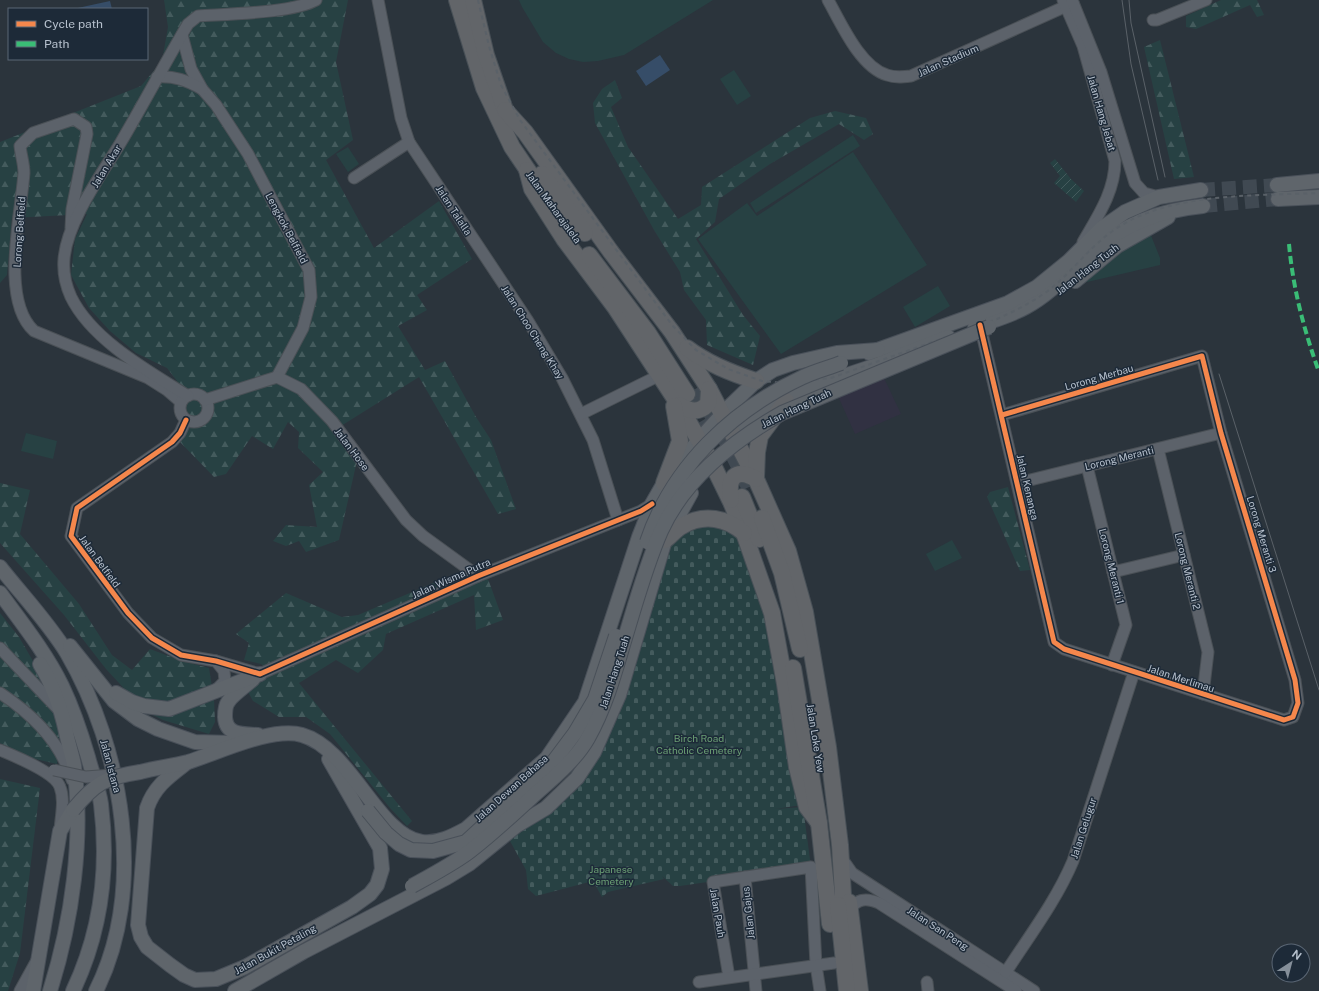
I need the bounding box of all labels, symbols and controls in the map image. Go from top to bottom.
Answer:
legend [8,8,148,60]
text: Cycle path [44,17,103,31]
text: Path [44,37,70,51]
street label: Jalan Stadium [916,41,980,79]
street label: Jalan Hang Jebat [1085,74,1119,152]
street label: Jalan Akar [88,142,124,190]
street label: Jalan Maharajalela [524,169,584,245]
street label: Jalan Talalla [433,183,475,237]
street label: Lengkok Belfield [263,191,311,265]
street label: Lorong Belfield [11,196,27,268]
street label: Jalan Hang Tuah [1053,241,1121,297]
street label: Jalan Choo Cheng Khay [499,283,567,382]
street label: Lorong Merbau [1063,361,1135,393]
street label: Jalan Hang Tuah [759,386,833,430]
street label: Jalan Hose [332,425,372,473]
street label: Lorong Meranti [1083,444,1155,472]
street label: Jalan Kenanga [1015,453,1041,521]
street label: Lorong Meranti 3 [1245,494,1279,574]
street label: Lorong Meranti 1 [1097,527,1127,605]
street label: Lorong Meranti 2 [1173,531,1203,611]
street label: Jalan Belfield [77,532,123,590]
street label: Jalan Wisma Putra [410,555,492,601]
street label: Jalan Hang Tuah [597,634,632,710]
street label: Jalan Merlimau [1146,661,1216,695]
street label: Jalan Loke Yew [805,703,827,774]
park label: Birch Road Catholic Cemetery [656,732,743,756]
street label: Jalan Istana [98,738,124,794]
street label: Jalan Dewan Bahasa [472,752,550,824]
street label: Jalan Gelugur [1067,796,1099,860]
park label: Japanese Cemetery [588,863,634,887]
street label: Jalan Gajus [739,886,757,940]
street label: Jalan Pauh [708,888,728,939]
street label: Jalan San Peng [905,904,971,952]
street label: Jalan Bukit Petaling [232,922,318,976]
north arrow [1271,943,1311,983]
text: N [1290,948,1304,962]

